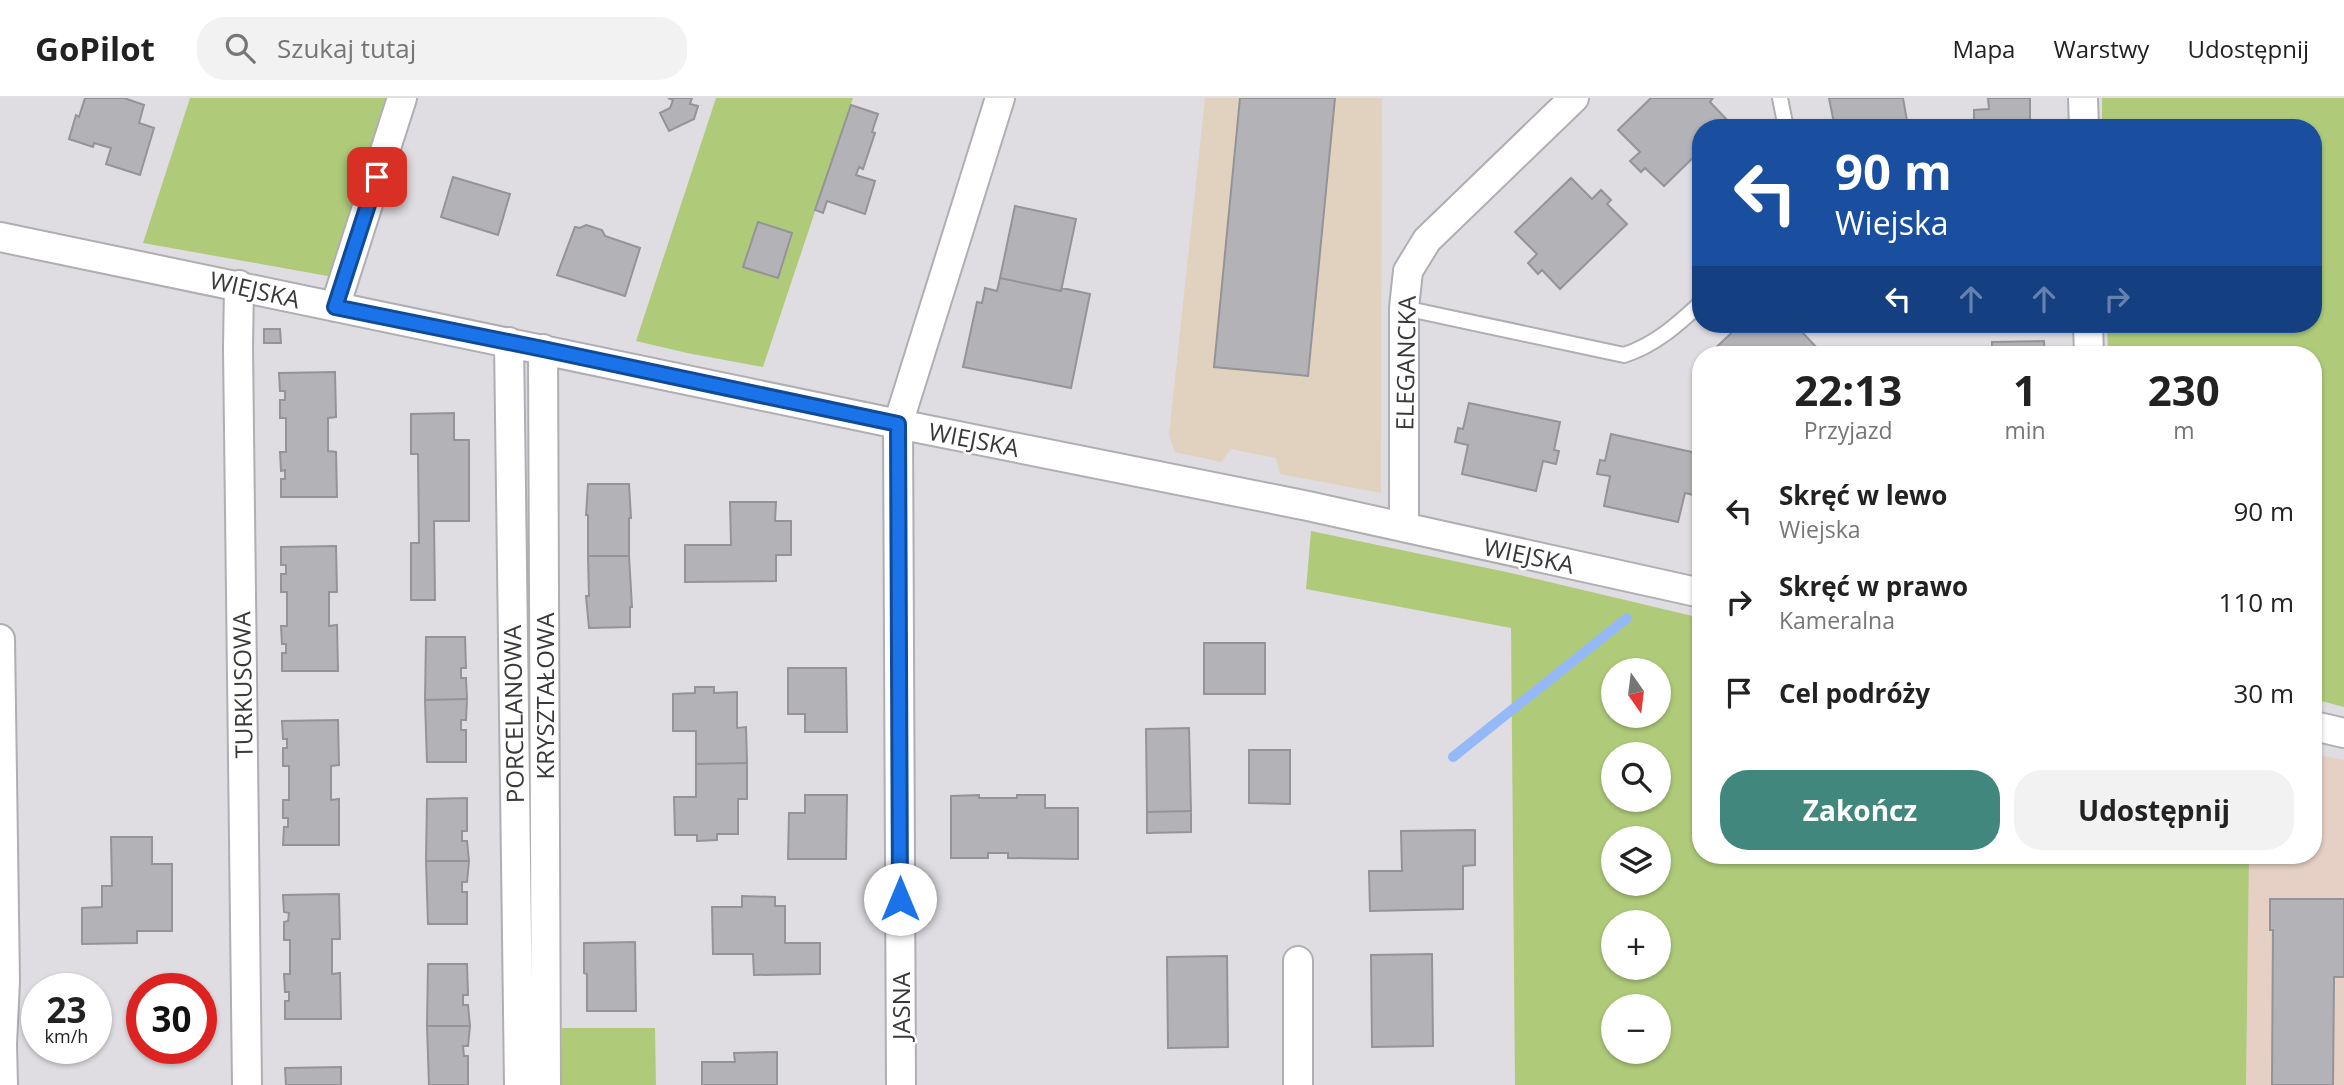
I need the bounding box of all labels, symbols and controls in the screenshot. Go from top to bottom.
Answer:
search box [197,17,687,80]
text: GoPilot [35,26,155,71]
icon: search [221,29,259,67]
text: Szukaj tutaj [277,30,416,66]
text: Mapa [1953,32,2015,65]
text: Warstwy [2053,32,2149,65]
text: Udostępnij [2187,32,2309,65]
text: 90 m [1835,138,1952,204]
pin [347,147,407,207]
icon: left [1720,147,1811,238]
icon: arrive [358,158,396,196]
text: Wiejska [1835,201,1949,244]
street label: WIEJSKA [207,263,304,316]
icon: left [1879,280,1917,318]
icon: ahead [1952,280,1990,318]
icon: ahead [2025,280,2063,318]
icon: right [2098,280,2136,318]
street label: ELEGANCKA [1387,294,1423,431]
text: 22:13 [1794,361,1902,418]
text: 1 [2013,361,2037,418]
text: 230 [2148,361,2220,418]
street label: WIEJSKA [926,414,1023,464]
text: Przyjazd [1804,414,1893,446]
text: min [2004,414,2046,446]
text: m [2173,414,2194,446]
text: Skręć w lewo [1779,477,1947,513]
icon: left [1720,492,1758,530]
text: 90 m [2233,493,2294,529]
text: Wiejska [1779,513,1861,545]
street label: WIEJSKA [1481,529,1578,581]
text: Skręć w prawo [1779,568,1968,604]
icon: right [1720,583,1758,621]
text: 110 m [2219,584,2294,620]
text: Kameralna [1779,604,1895,636]
street label: TURKUSOWA [224,610,260,759]
street label: KRYSZTAŁOWA [528,612,561,779]
street label: PORCELANOWA [495,624,531,803]
north arrow [1601,658,1671,728]
map controls [1601,658,1671,1064]
icon: arrive [1720,674,1758,712]
text: Cel podróży [1779,675,1930,711]
text: 30 m [2233,675,2294,711]
button: search [1601,742,1671,812]
button: Zakończ [1720,770,2000,850]
button: Udostępnij [2014,770,2294,850]
button: layers [1601,826,1671,896]
position arrow [863,862,937,936]
button: + [1601,910,1671,980]
street label: JASNA [884,971,917,1042]
speed limit sign: 30 [126,973,217,1064]
text: 23 [46,986,87,1033]
button: − [1601,994,1671,1064]
text: km/h [45,1024,88,1048]

